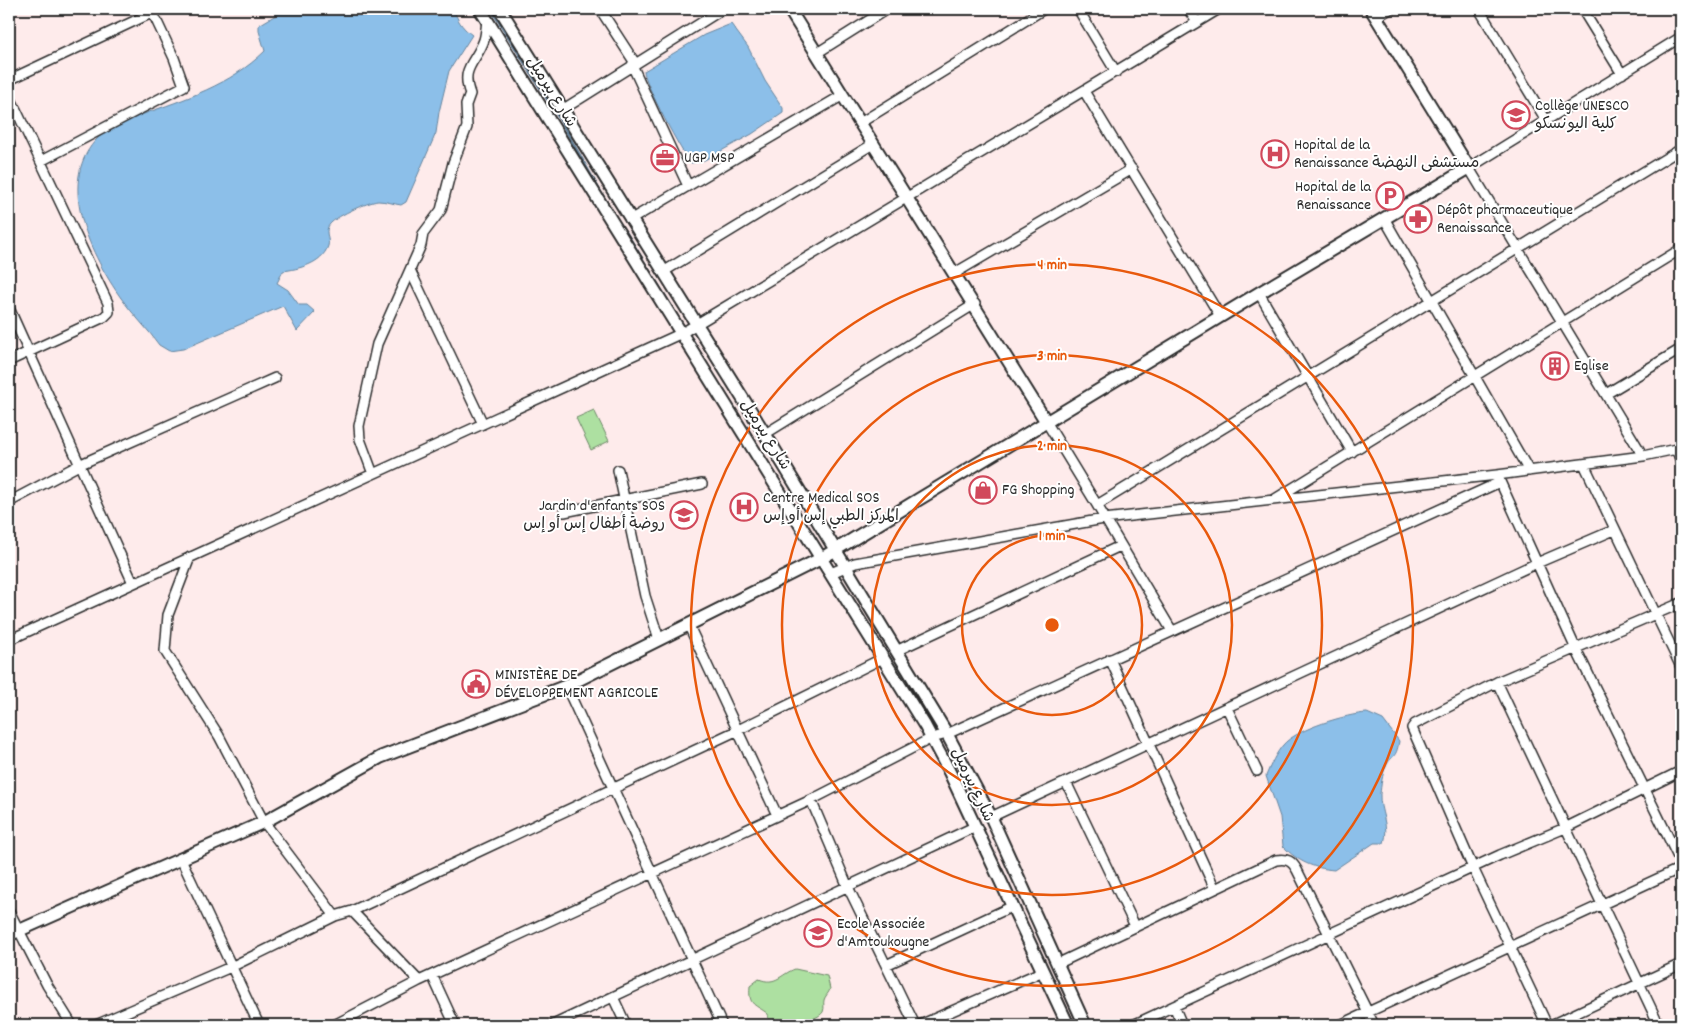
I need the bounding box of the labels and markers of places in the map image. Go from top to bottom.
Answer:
place label: Collège UNESCO كلية اليونسكو [1534,95,1629,136]
school or university icon: Collège UNESCO كلية اليونسكو [1501,100,1531,130]
place label: Hopital de la Renaissance مستشفى النهضة [1294,134,1479,175]
hospital icon: Hopital de la Renaissance مستشفى النهضة [1260,139,1290,169]
office icon: UGP MSP [650,143,680,173]
place label: UGP MSP [684,147,734,170]
place label: Hopital de la Renaissance [1295,176,1371,217]
parking icon: Hopital de la Renaissance [1375,181,1405,211]
place label: Dépôt pharmaceutique Renaissance [1437,199,1573,240]
pharmacy icon: Dépôt pharmaceutique Renaissance [1403,204,1433,234]
building icon: Eglise [1540,351,1570,381]
place label: Eglise [1574,355,1609,378]
shop icon: FG Shopping [968,475,998,505]
place label: FG Shopping [1002,479,1074,502]
place label: Centre Medical SOS المركز الطبي إس أو إس [763,487,899,529]
hospital icon: Centre Medical SOS المركز الطبي إس أو إس [729,492,759,522]
place label: Jardin d'enfants SOS روضة أطفال إس أو إس [523,495,665,536]
school or university icon: Jardin d'enfants SOS روضة أطفال إس أو إس [669,500,699,530]
centre of rings [1043,616,1061,634]
place label: MINISTÈRE DE DÉVELOPPEMENT AGRICOLE [495,664,659,705]
public building icon: MINISTÈRE DE DÉVELOPPEMENT AGRICOLE [461,669,491,699]
place label: Ecole Associée d'Amtoukougne [837,913,929,954]
school or university icon: Ecole Associée d'Amtoukougne [803,918,833,948]

